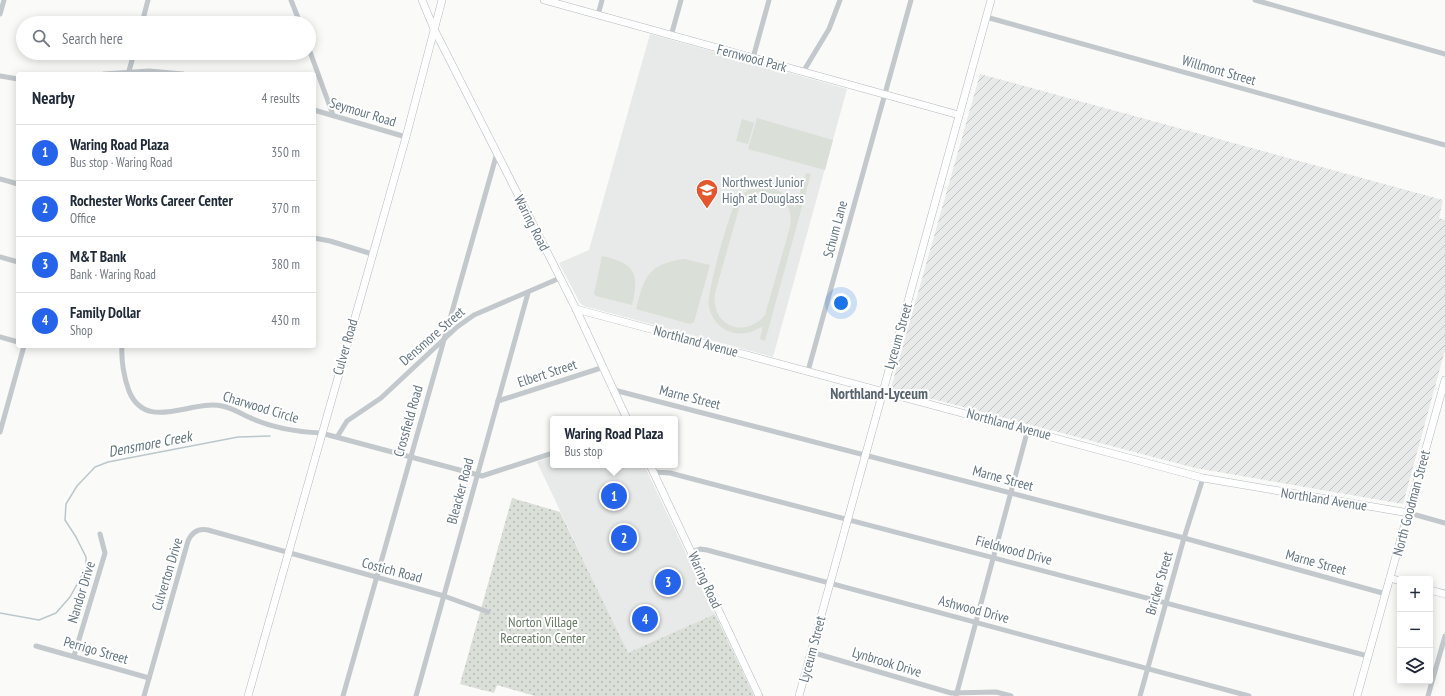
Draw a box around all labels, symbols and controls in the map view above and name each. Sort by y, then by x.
search box [16,16,316,60]
icon: search [30,27,52,49]
text: Search here [62,29,123,48]
street label: Fernwood Park [715,40,789,76]
street label: Willmont Street [1180,51,1258,89]
text: Nearby [32,87,75,109]
text: 4 results [261,90,300,107]
street label: Seymour Road [328,93,398,131]
text: Waring Road Plaza [70,135,169,154]
text: 1 [42,144,48,161]
text: 350 m [271,144,300,161]
text: Bus stop · Waring Road [70,154,172,171]
place label: Northwest Junior High at Douglass [722,173,804,207]
school or university icon: Northwest Junior High at Douglass [694,177,720,210]
text: Rochester Works Career Center [70,191,233,210]
street label: Waring Road [510,192,554,254]
street label: Schum Lane [819,198,851,260]
text: 2 [42,200,48,217]
text: 370 m [271,200,300,217]
text: Office [70,210,96,227]
text: M&T Bank [70,247,126,266]
text: 3 [42,256,48,273]
text: 380 m [271,256,300,273]
text: Bank · Waring Road [70,266,156,283]
your location [831,293,851,313]
street label: Lyceum Street [880,301,916,371]
text: Family Dollar [70,303,141,322]
street label: Densmore Street [396,303,468,369]
text: 4 [42,312,48,329]
text: 430 m [271,312,300,329]
street label: Culver Road [328,317,362,377]
street label: Northland Avenue [652,321,740,361]
text: Shop [70,322,93,339]
street label: Elbert Street [515,355,579,391]
street label: Marne Street [658,381,723,413]
street label: Crossfield Road [389,383,427,459]
district label: Northland-Lyceum [830,384,928,403]
street label: Charwood Circle [221,387,301,427]
street label: Northland Avenue [965,404,1053,444]
popup [550,416,678,468]
text: Waring Road Plaza [564,424,664,443]
water label: Densmore Creek [107,426,195,461]
text: Bus stop [564,443,603,460]
street label: North Goodman Street [1388,448,1434,558]
street label: Bleacker Road [443,456,477,526]
street label: Marne Street [971,461,1036,495]
pin: 1 [601,481,627,511]
street label: Northland Avenue [1280,483,1369,515]
pin: 2 [611,523,637,553]
street label: Fieldwood Drive [974,531,1055,569]
street label: Culverton Drive [147,535,187,613]
street label: Marne Street [1284,545,1349,579]
street label: Waring Road [684,549,726,611]
street label: Bricker Street [1141,549,1177,617]
street label: Costich Road [360,553,424,587]
street label: Nandor Drive [63,559,99,625]
pin: 3 [655,567,681,597]
map controls [1397,576,1433,684]
button: + [1397,576,1433,612]
street label: Ashwood Drive [937,591,1011,627]
pin: 4 [632,604,658,634]
button: − [1397,612,1433,648]
park label: Norton Village Recreation Center [500,613,586,647]
street label: Lyceum Street [795,614,829,684]
street label: Perrigo Street [62,632,131,668]
street label: Lynbrook Drive [850,643,924,681]
button: layers [1397,648,1433,684]

